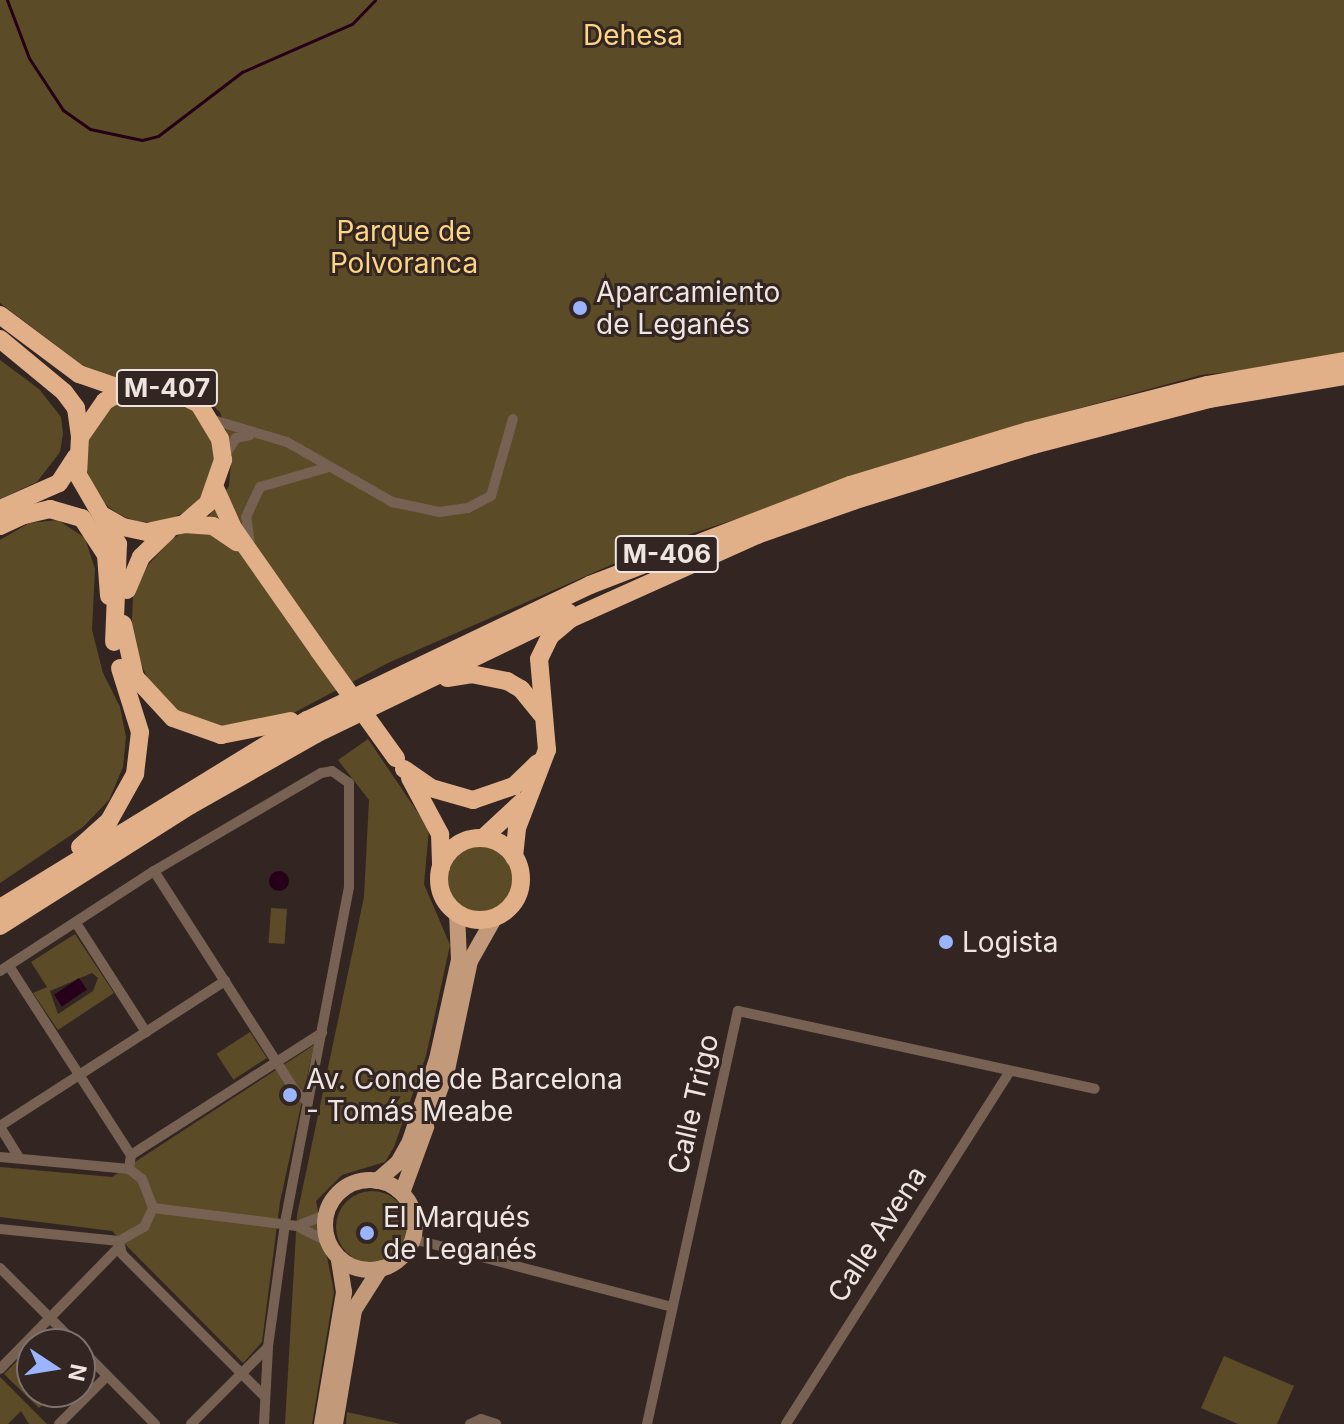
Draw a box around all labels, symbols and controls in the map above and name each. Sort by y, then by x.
park label: Dehesa [583,18,683,52]
park label: Parque de Polvoranca [330,214,478,280]
place label: Aparcamiento de Leganés [596,275,780,341]
marker: Aparcamiento de Leganés [571,299,589,317]
road number: M-407 [115,366,219,410]
road number: M-406 [613,532,721,576]
place label: Logista [962,925,1058,959]
marker: Logista [937,933,955,951]
street label: Calle Trigo [661,1031,725,1177]
place label: Av. Conde de Barcelona - Tomás Meabe [306,1062,623,1128]
marker: Av. Conde de Barcelona - Tomás Meabe [281,1086,299,1104]
street label: Calle Avena [821,1160,933,1308]
place label: El Marqués de Leganés [383,1200,537,1266]
marker: El Marqués de Leganés [358,1224,376,1242]
north arrow [16,1328,96,1408]
text: N [63,1362,92,1383]

